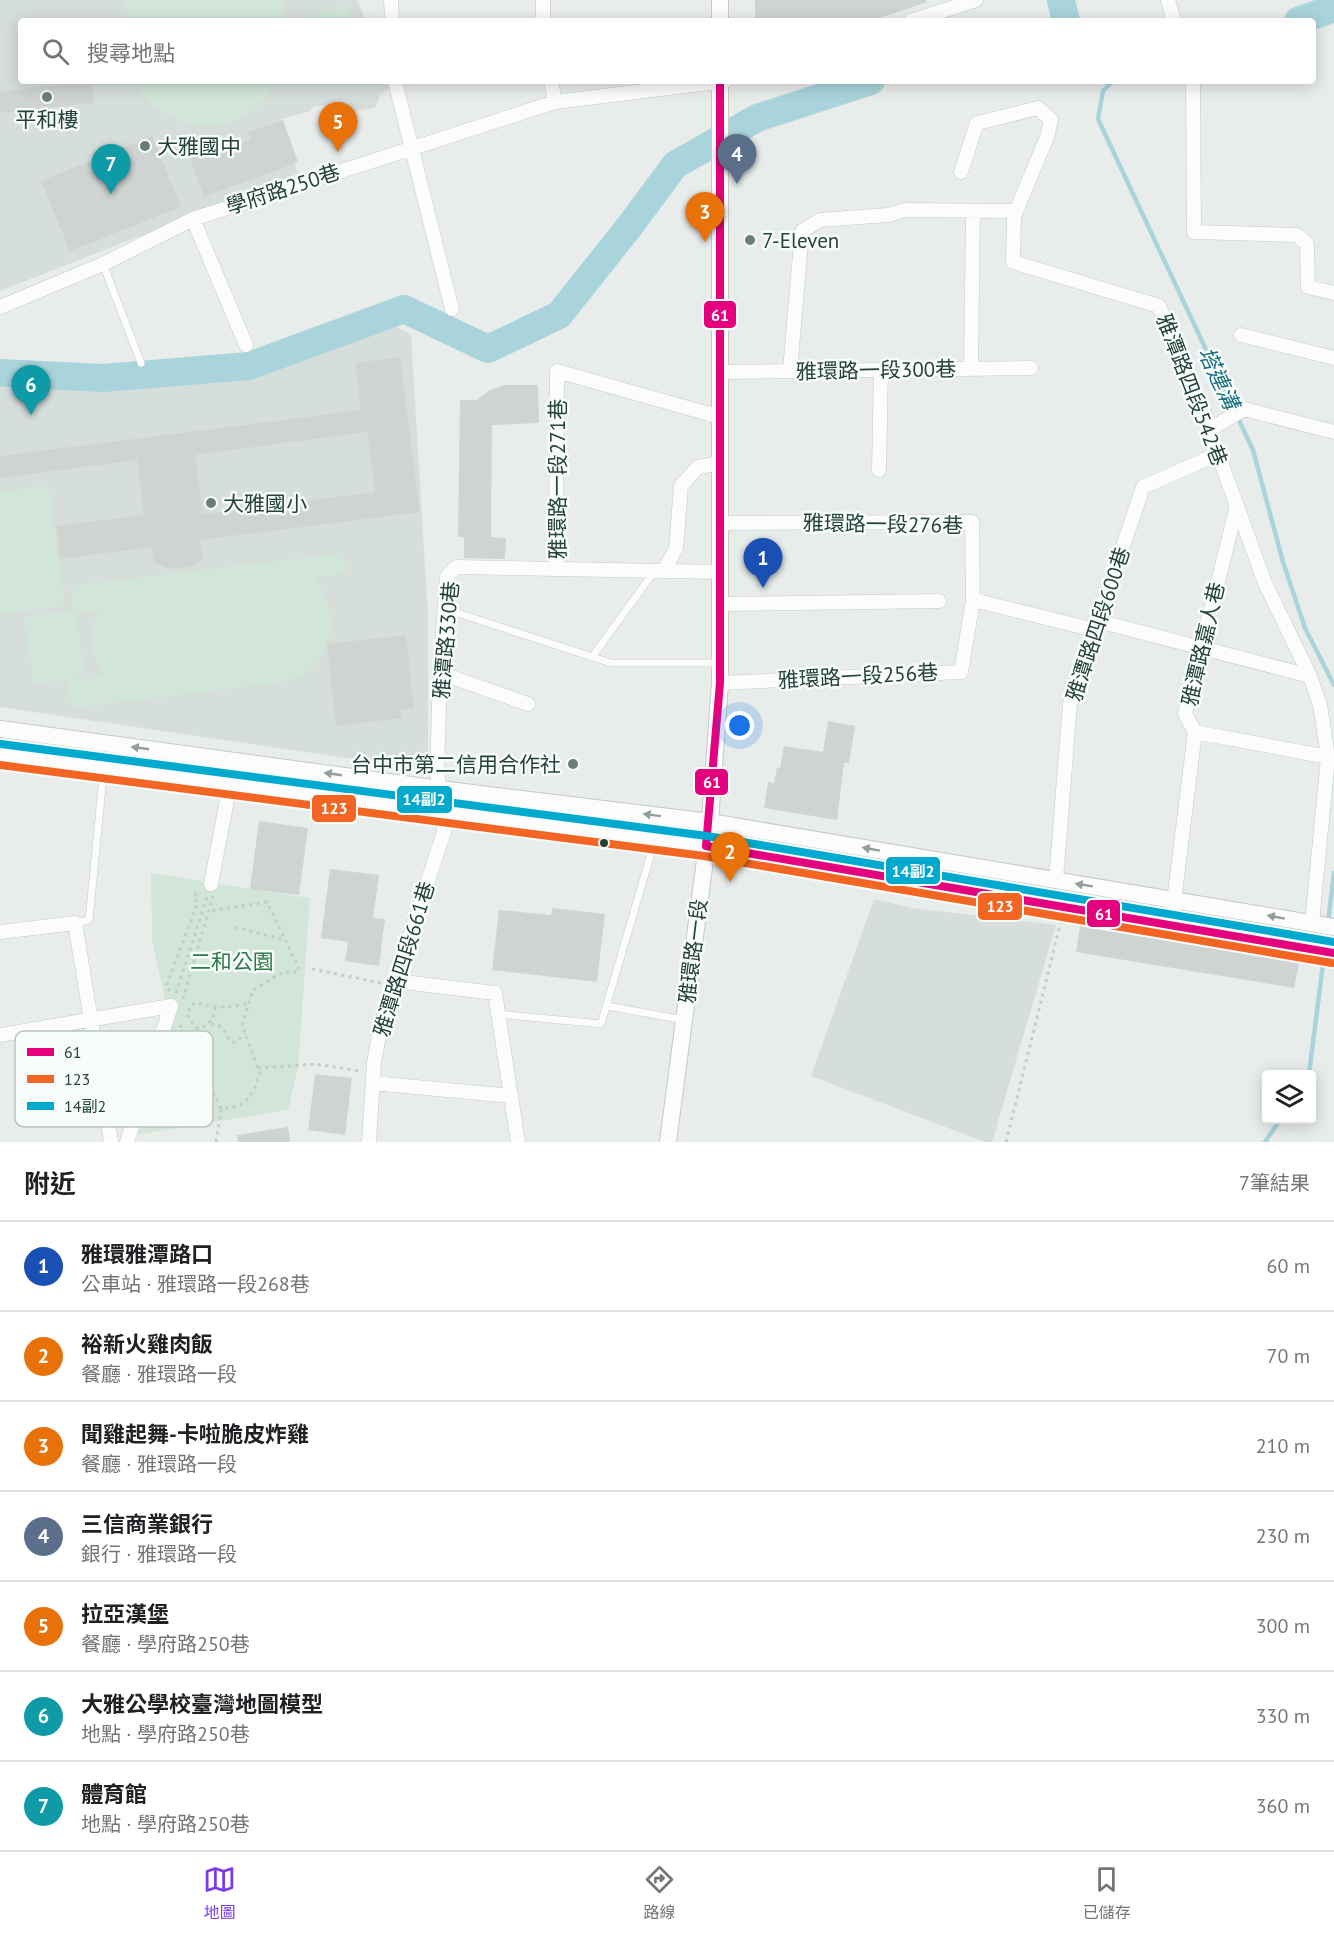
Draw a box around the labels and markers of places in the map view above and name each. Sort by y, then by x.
marker: 平和樓 [40,90,54,104]
pin: 5 [318,102,358,152]
place label: 平和樓 [16,106,79,133]
place label: 大雅國中 [157,133,241,160]
pin: 4 [718,134,756,184]
marker: 大雅國中 [138,139,152,153]
pin: 7 [92,144,130,194]
pin: 3 [686,192,724,242]
place label: 7-Eleven [762,227,839,254]
marker: 7-Eleven [743,233,757,247]
pin: 6 [12,366,51,415]
place label: 大雅國小 [223,490,307,517]
marker: 大雅國小 [204,496,218,510]
pin: 1 [744,538,783,588]
place label: 台中市第二信用合作社 [351,751,561,778]
marker: 台中市第二信用合作社 [566,757,580,771]
pin: 2 [710,832,750,882]
unlabelled marker [598,837,610,849]

